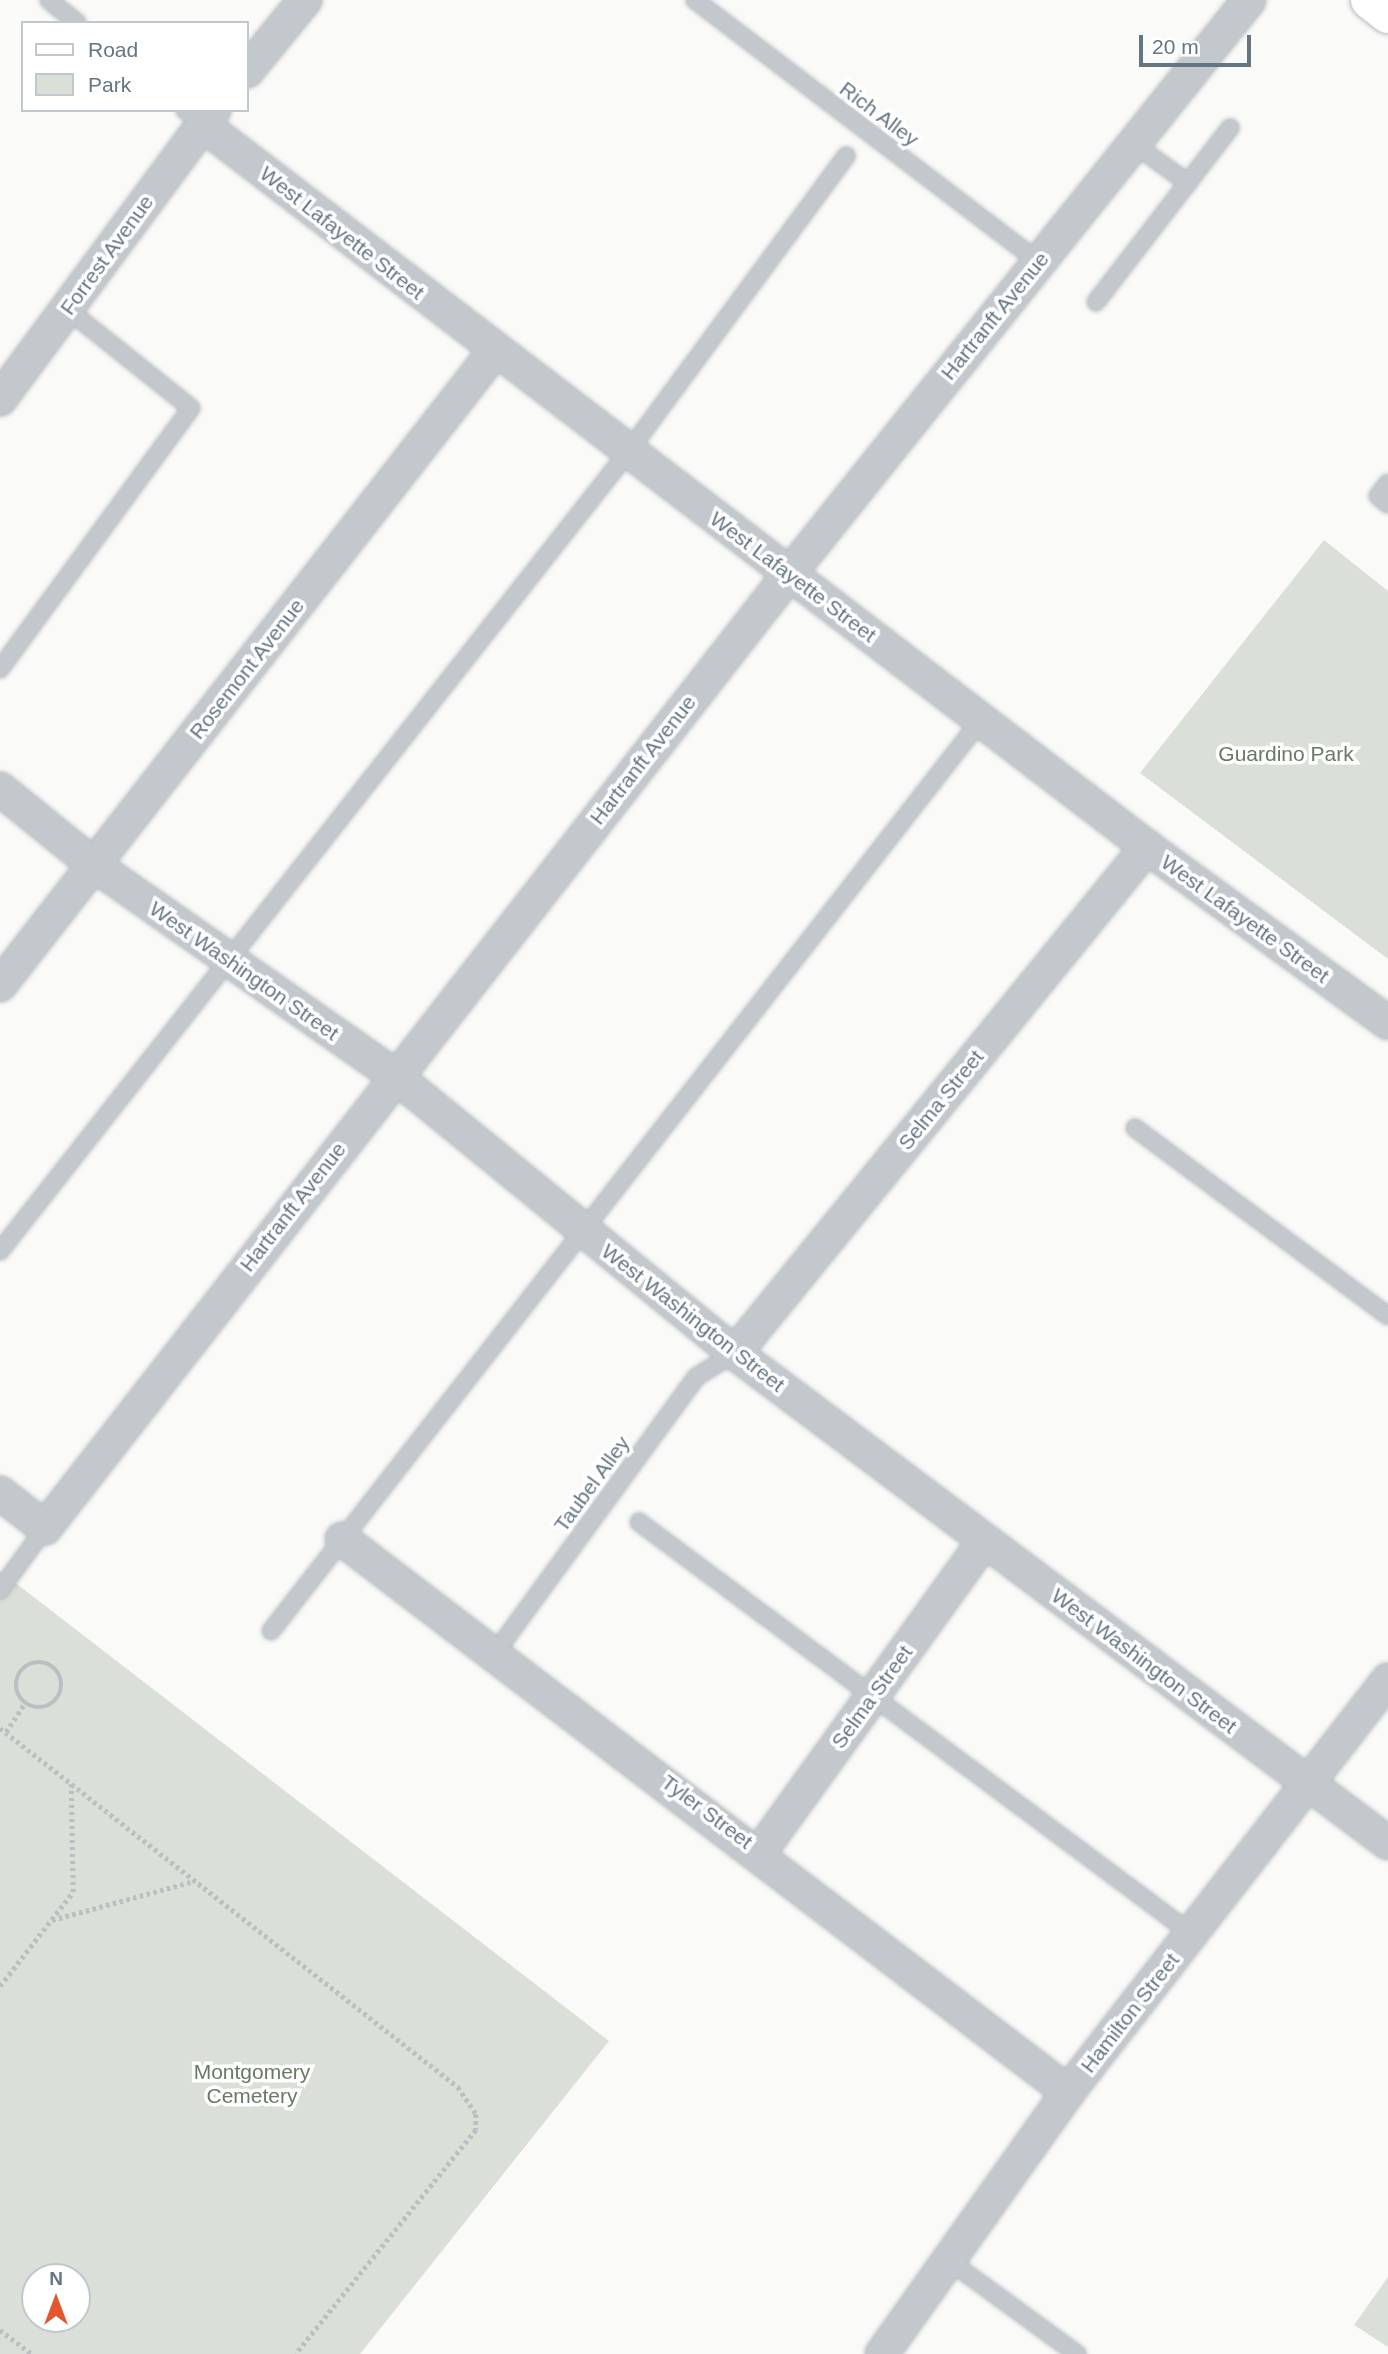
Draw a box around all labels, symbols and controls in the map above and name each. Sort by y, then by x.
legend [21,21,248,112]
scale bar [1143,21,1255,65]
text: 20 m [1152,35,1199,58]
text: Road [88,38,138,61]
text: Park [88,73,131,96]
street label: Rich Alley [834,76,924,152]
street label: West Lafayette Street [255,161,429,305]
street label: Forrest Avenue [55,190,159,320]
street label: Hartranft Avenue [935,247,1055,385]
street label: West Lafayette Street [705,506,881,648]
street label: Rosemont Avenue [184,593,310,745]
street label: Hartranft Avenue [584,690,702,830]
park label: Guardino Park [1218,741,1354,767]
street label: West Lafayette Street [1156,850,1334,988]
street label: West Washington Street [145,896,343,1046]
street label: Selma Street [893,1045,989,1155]
street label: Hartranft Avenue [234,1137,352,1277]
street label: West Washington Street [596,1239,790,1397]
street label: Taubel Alley [549,1431,635,1537]
street label: West Washington Street [1046,1583,1242,1739]
street label: Selma Street [826,1640,918,1754]
street label: Tyler Street [657,1770,757,1854]
street label: Hamilton Street [1076,1948,1184,2078]
park label: Montgomery Cemetery [194,2059,310,2109]
north arrow [21,2263,91,2333]
text: N [49,2268,63,2289]

